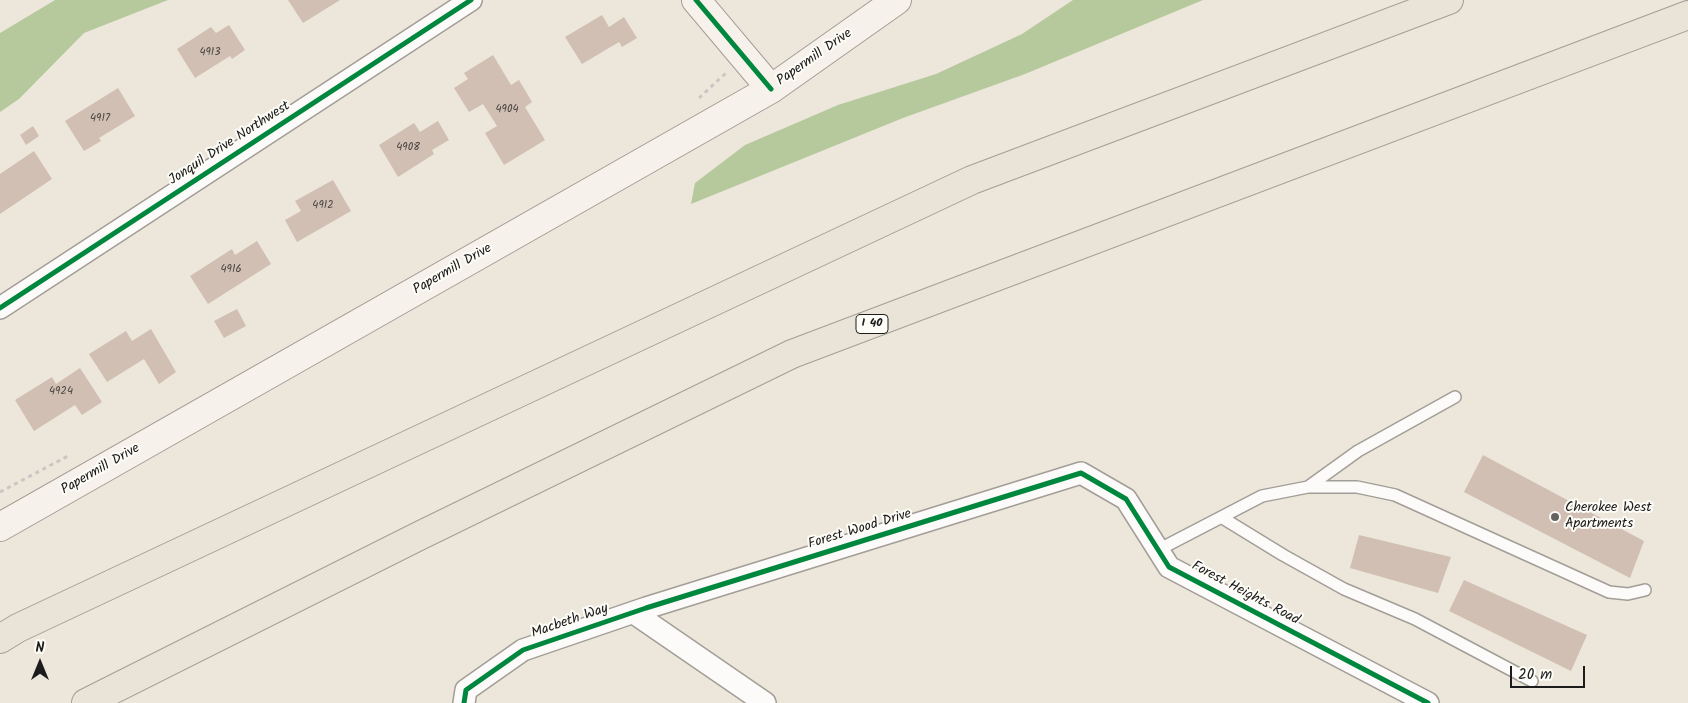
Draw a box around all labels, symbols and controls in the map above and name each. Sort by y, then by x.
street label: Papermill Drive [774,26,856,90]
house number: 4913 [199,46,221,60]
street label: Jonquil Drive Northwest [166,98,294,190]
house number: 4904 [496,103,518,117]
house number: 4917 [90,112,110,126]
house number: 4908 [396,141,420,155]
house number: 4912 [312,199,334,213]
street label: Papermill Drive [411,241,495,299]
house number: 4916 [221,263,241,277]
road number: I 40 [856,314,888,334]
house number: 4924 [49,385,73,399]
street label: Papermill Drive [59,441,143,499]
place label: Cherokee West Apartments [1565,501,1652,534]
street label: Forest Wood Drive [806,506,914,554]
marker: Cherokee West Apartments [1549,511,1561,523]
street label: Forest Heights Road [1188,558,1302,630]
street label: Macbeth Way [529,601,611,643]
text: N [36,637,44,659]
north arrow [15,638,65,688]
scale bar [1513,656,1588,688]
text: 20 m [1518,663,1552,687]

